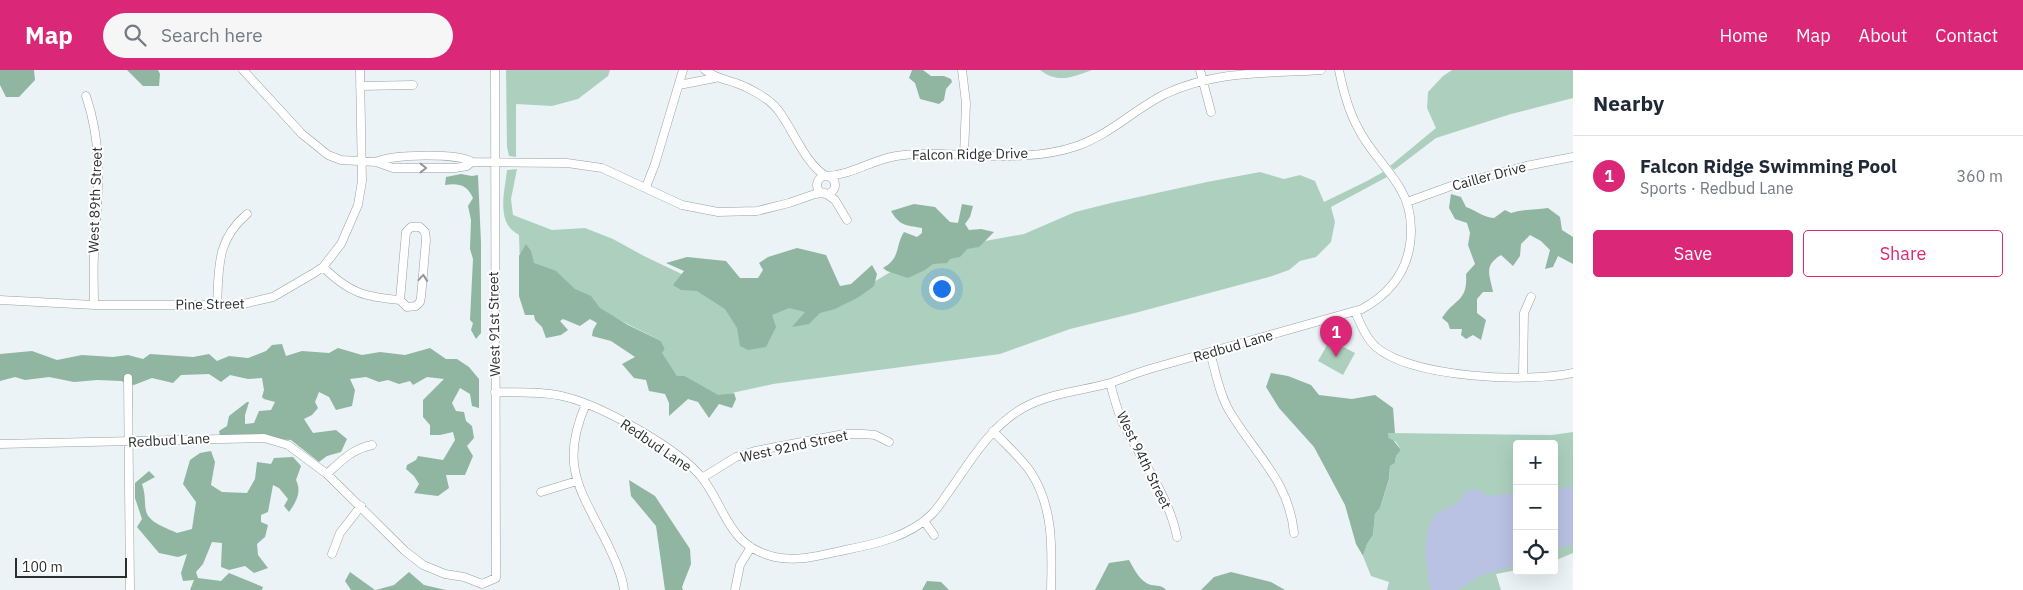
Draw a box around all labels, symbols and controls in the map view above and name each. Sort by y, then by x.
search box [103,13,453,58]
text: Map [25,19,73,51]
icon: search [121,21,149,49]
text: Search here [161,23,263,47]
text: Home [1720,24,1768,47]
text: Map [1796,24,1831,47]
text: About [1859,24,1907,47]
text: Contact [1935,24,1998,47]
text: Nearby [1593,89,1664,117]
street label: Falcon Ridge Drive [912,144,1028,164]
street label: West 89th Street [84,147,106,253]
text: Falcon Ridge Swimming Pool [1640,154,1897,178]
street label: Cailler Drive [1450,157,1528,195]
one-way arrow [420,163,427,173]
text: 1 [1604,166,1614,186]
text: 360 m [1956,166,2003,186]
text: Sports · Redbud Lane [1640,178,1794,198]
button: Save [1593,230,1793,277]
button: Share [1803,230,2003,277]
street label: West 91st Street [484,271,504,377]
one-way arrow [417,274,428,282]
your location [929,276,955,302]
street label: Pine Street [175,294,245,314]
pin: 1 [1320,316,1352,357]
street label: Redbud Lane [1191,326,1275,366]
street label: West 94th Street [1113,408,1175,512]
street label: Redbud Lane [617,415,695,476]
street label: West 92nd Street [739,426,849,466]
street label: Redbud Lane [127,429,211,451]
map controls [1513,440,1558,575]
button: + [1513,440,1558,485]
button: − [1513,485,1558,530]
button: locate [1513,530,1558,575]
scale bar [15,555,128,578]
text: 100 m [22,558,63,576]

